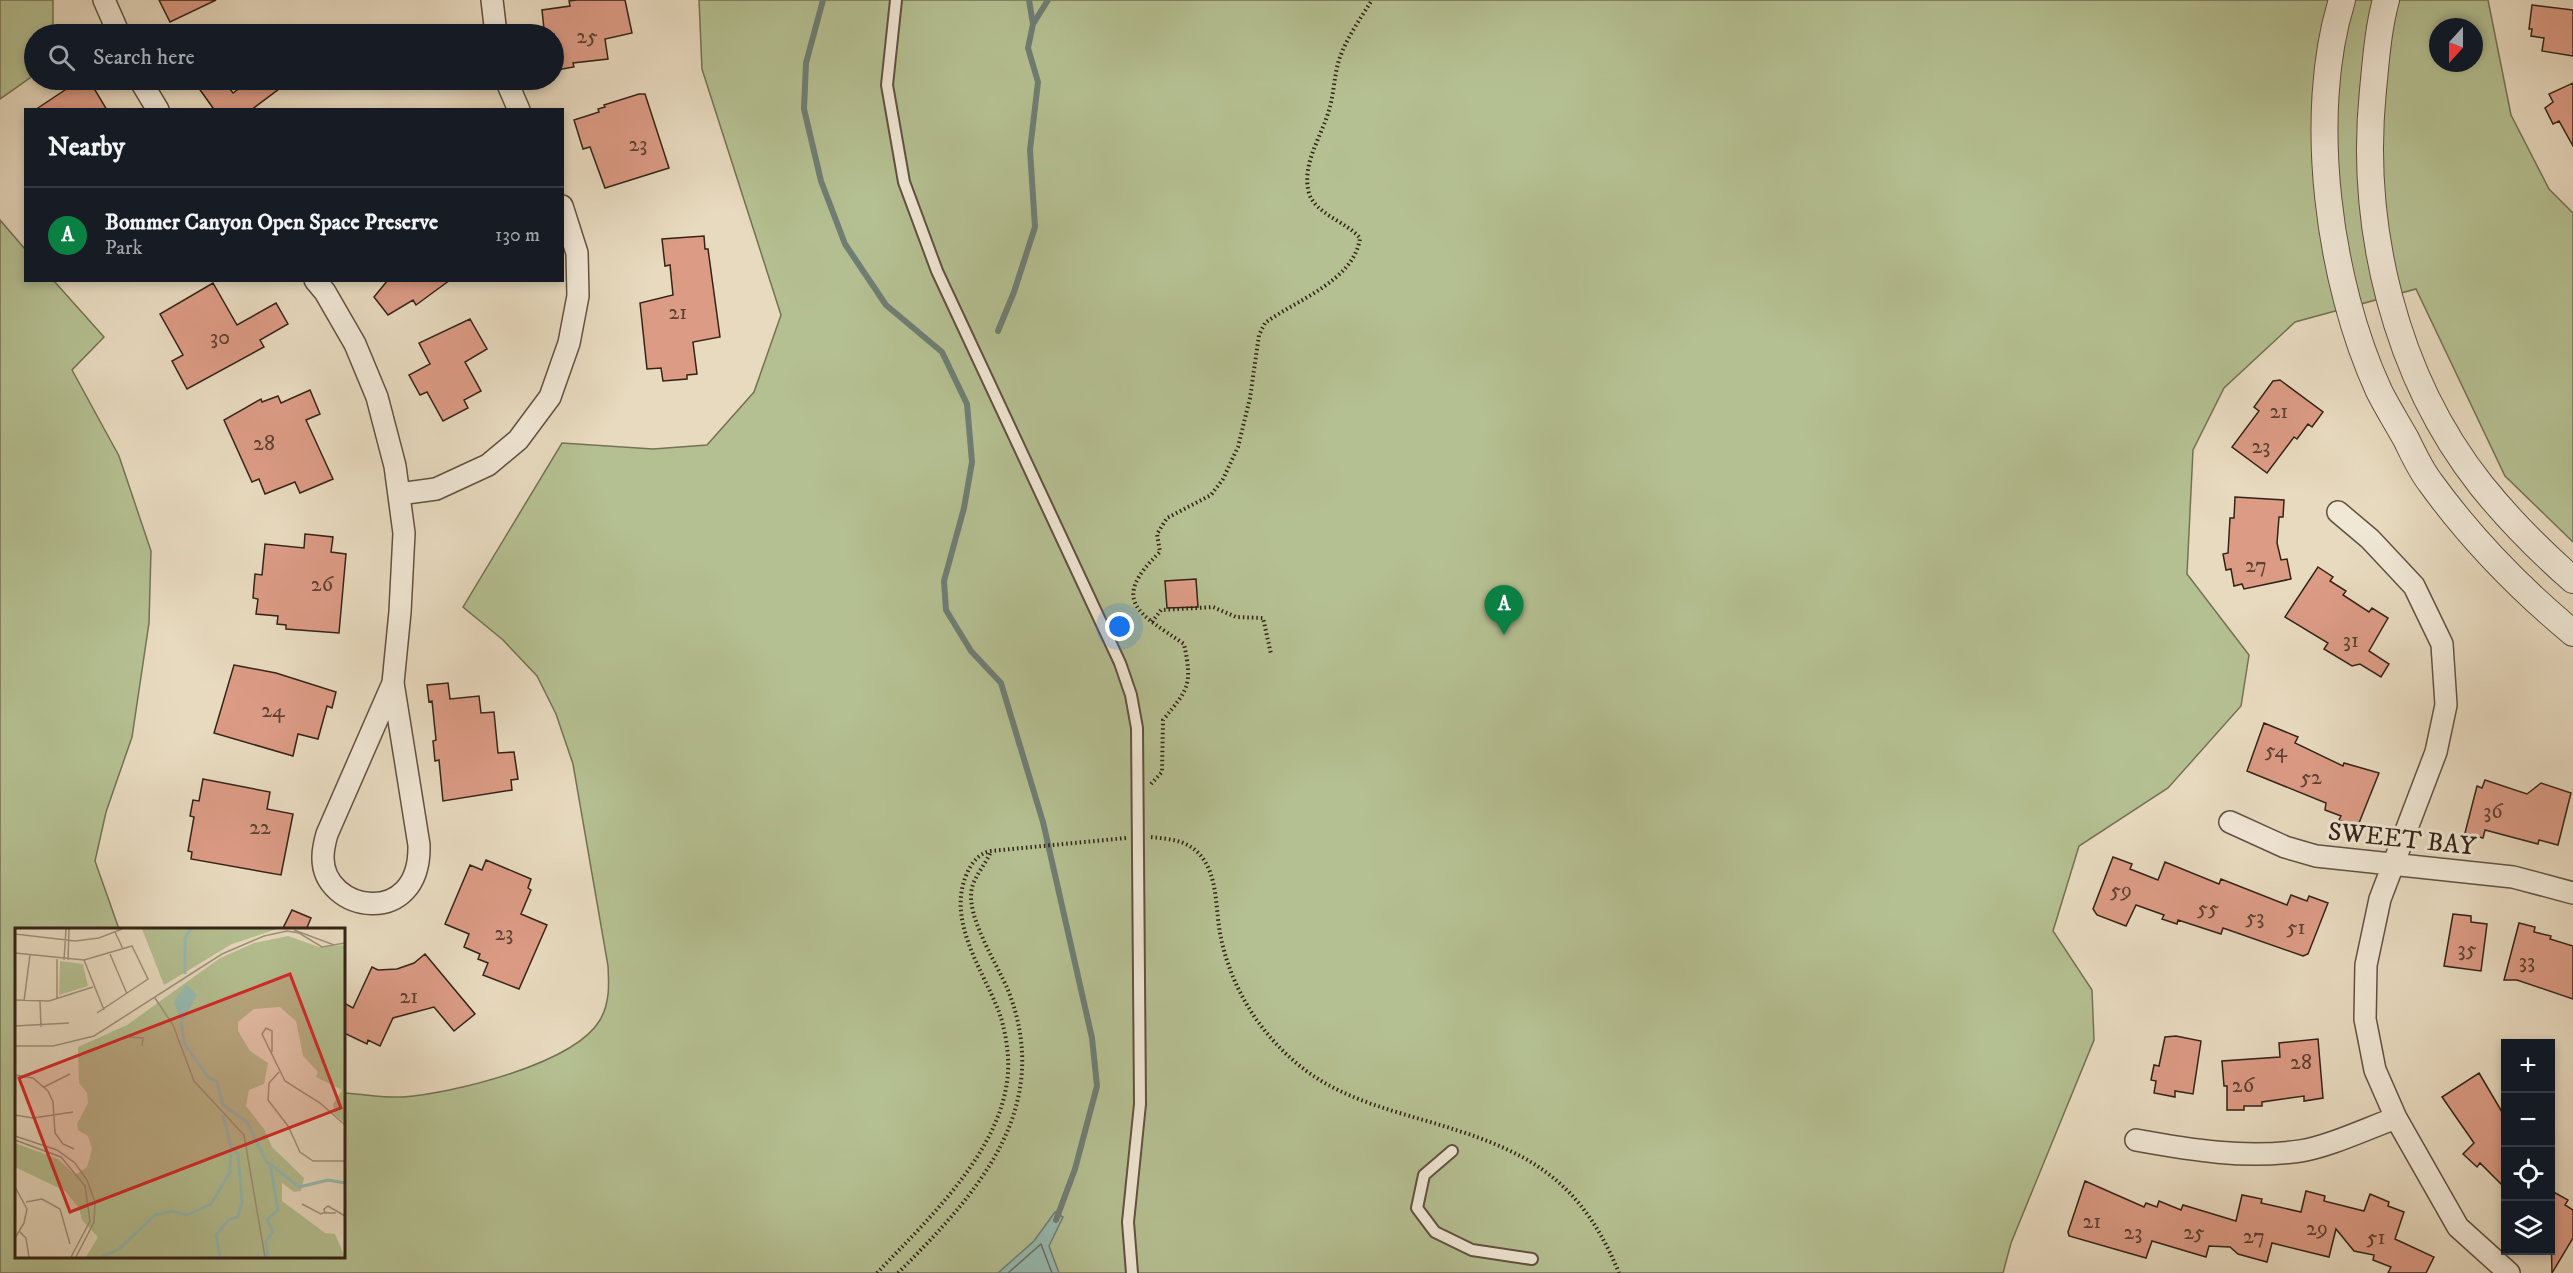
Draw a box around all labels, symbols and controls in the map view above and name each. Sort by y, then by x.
north arrow [2429,18,2483,72]
house number: 25 [576,23,598,50]
search box [24,24,564,90]
icon: search [45,41,78,74]
text: Search here [93,44,195,71]
text: Nearby [48,131,125,164]
house number: 23 [628,131,648,158]
text: Bommer Canyon Open Space Preserve [105,209,438,236]
text: A [61,223,74,248]
text: 130 m [495,223,540,248]
text: Park [105,236,142,261]
house number: 21 [669,299,687,326]
house number: 30 [210,324,230,351]
house number: 21 [2270,398,2288,425]
house number: 28 [253,430,275,457]
house number: 23 [2251,433,2271,460]
house number: 27 [2245,552,2267,579]
house number: 26 [311,571,335,598]
pin: A [1484,586,1524,635]
your location [1105,612,1134,641]
house number: 31 [2343,627,2359,654]
house number: 24 [261,697,286,724]
house number: 54 [2265,737,2289,764]
house number: 52 [2300,764,2322,791]
house number: 36 [2483,798,2504,825]
house number: 22 [249,814,271,841]
street label: SWEET BAY [2326,815,2478,864]
house number: 59 [2110,877,2132,904]
house number: 55 [2197,895,2219,922]
house number: 53 [2245,904,2265,931]
house number: 51 [2286,914,2306,941]
house number: 23 [494,920,514,947]
inset map [15,928,345,1258]
house number: 35 [2457,936,2477,963]
house number: 33 [2519,948,2535,975]
house number: 21 [400,983,418,1010]
map controls [2501,1039,2555,1255]
button: + [2501,1039,2555,1093]
house number: 28 [2290,1049,2312,1076]
house number: 26 [2232,1072,2256,1099]
button: − [2501,1093,2555,1147]
button: locate [2501,1147,2555,1201]
button: layers [2501,1201,2555,1255]
house number: 21 [2083,1208,2101,1235]
house number: 29 [2306,1215,2328,1242]
house number: 23 [2123,1219,2143,1246]
house number: 25 [2183,1219,2205,1246]
house number: 27 [2243,1223,2265,1250]
house number: 51 [2366,1224,2386,1251]

